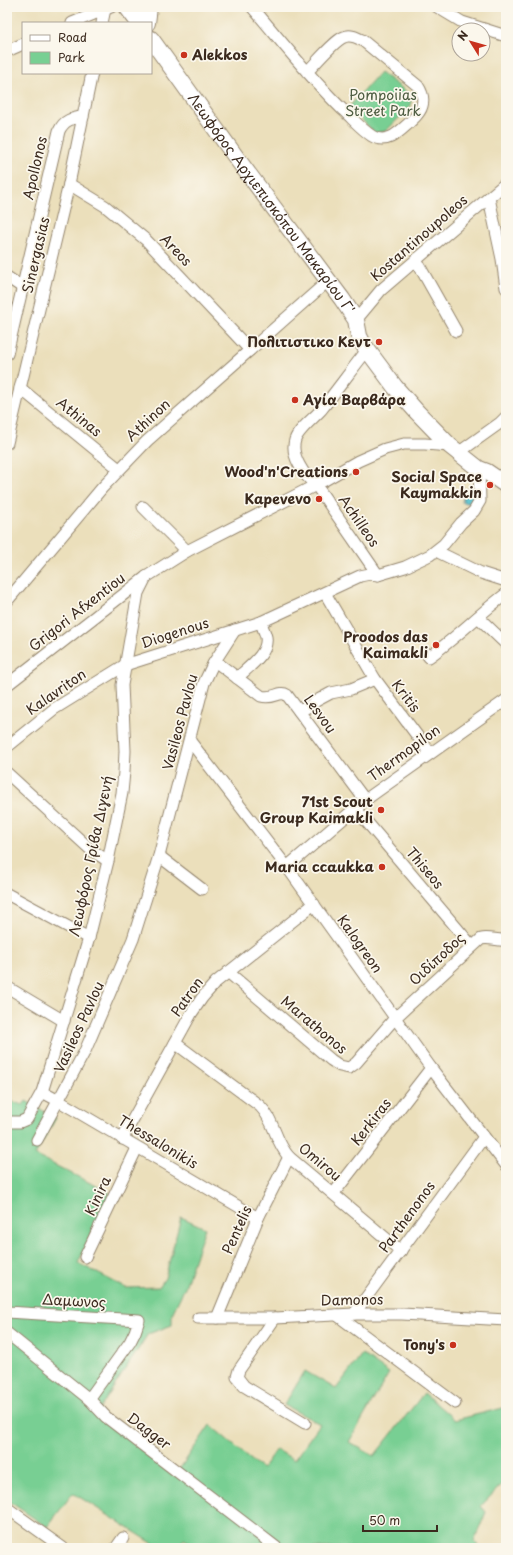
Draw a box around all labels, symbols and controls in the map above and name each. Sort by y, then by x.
legend [22,22,152,74]
north arrow [451,22,491,62]
text: N [453,27,472,44]
text: Road [58,28,87,46]
place label: Alekkos [191,44,248,65]
text: Park [58,48,85,66]
marker: Alekkos [179,50,189,60]
park label: Pompoiias Street Park [345,84,422,121]
street label: Λεωφόρος Αρχιεπισκόπου Μακαρίου Γ' [183,89,360,318]
street label: Apollonos [17,134,52,202]
street label: Kostantinoupoleos [365,189,472,286]
street label: Sinergasias [17,215,55,295]
street label: Areos [156,229,197,271]
place label: Πολιτιστικο Κεντ [247,331,371,352]
marker: Πολιτιστικο Κεντ [374,337,384,347]
place label: Αγία Βαρβάρα [302,389,406,410]
street label: Athinas [52,392,106,441]
street label: Athinon [121,393,175,446]
marker: Αγία Βαρβάρα [290,395,300,405]
place label: Wood'n'Creations [224,461,348,482]
place label: Social Space Kaymakkin [391,466,482,503]
marker: Wood'n'Creations [351,467,361,477]
marker: Social Space Kaymakkin [485,480,495,490]
place label: Kapevevo [245,488,311,509]
street label: Achilleos [334,490,385,551]
marker: Kapevevo [314,494,324,504]
street label: Grigori Afxentiou [24,567,129,656]
street label: Diogenous [138,612,211,653]
place label: Proodos das Kaimakli [343,626,428,663]
marker: Proodos das Kaimakli [431,640,441,650]
street label: Kalavriton [22,663,90,720]
street label: Vasileos Pavlou [157,671,202,772]
street label: Kritis [387,675,426,716]
street label: Lesvou [299,690,342,737]
street label: Thermopilon [363,719,444,786]
street label: Λεωφόρος Γρίβα Διγενή [63,774,118,938]
place label: 71st Scout Group Kaimakli [260,791,373,828]
marker: 71st Scout Group Kaimakli [376,805,386,815]
street label: Thiseos [402,842,449,893]
place label: Maria ccaukka [265,856,375,877]
marker: Maria ccaukka [377,862,387,872]
street label: Kalogreon [333,910,388,977]
street label: Οιδίποδος [404,927,469,990]
street label: Patron [165,973,208,1021]
street label: Vasileos Pavlou [48,978,109,1076]
street label: Marathonos [277,991,352,1059]
street label: Kerkiras [345,1093,396,1150]
street label: Thessalonikis [114,1109,202,1174]
street label: Omirou [294,1137,346,1186]
street label: Kinira [79,1172,116,1219]
street label: Parthenonos [373,1176,440,1257]
street label: Pentelis [216,1202,257,1258]
street label: Δαμωνος [42,1288,107,1313]
street label: Damonos [321,1288,383,1311]
place label: Tony's [403,1334,445,1355]
marker: Tony's [448,1340,458,1350]
street label: Dagger [123,1407,176,1454]
scale bar [363,1507,437,1533]
text: 50 m [369,1511,400,1529]

